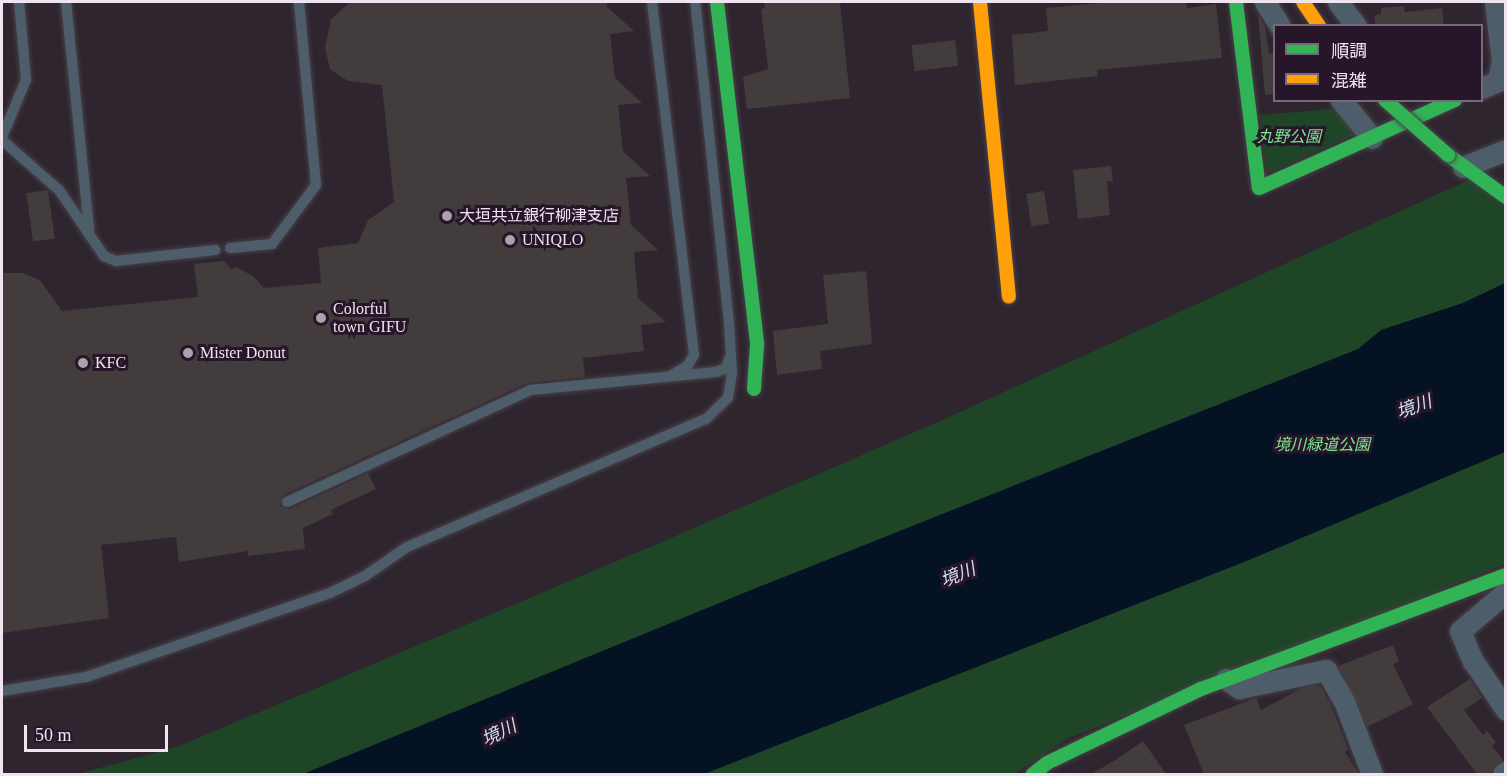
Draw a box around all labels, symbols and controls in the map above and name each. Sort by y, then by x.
legend [1273,24,1483,102]
text: 順調 [1331,41,1367,61]
text: 混雑 [1331,71,1367,91]
park label: 丸野公園 [1257,127,1321,147]
place label: 大垣共立銀行柳津支店 [459,206,619,226]
marker: 大垣共立銀行柳津支店 [440,209,454,223]
place label: UNIQLO [522,230,583,250]
marker: UNIQLO [503,233,517,247]
place label: Colorful town GIFU [333,299,406,337]
marker: Colorful town GIFU [314,311,328,325]
place label: Mister Donut [200,343,286,363]
marker: Mister Donut [181,346,195,360]
place label: KFC [95,353,126,373]
marker: KFC [76,356,90,370]
water label: 境川 [1393,391,1435,423]
park label: 境川緑道公園 [1274,435,1370,455]
water label: 境川 [937,558,979,592]
scale bar [27,713,171,751]
water label: 境川 [478,715,520,751]
text: 50 m [35,725,72,745]

